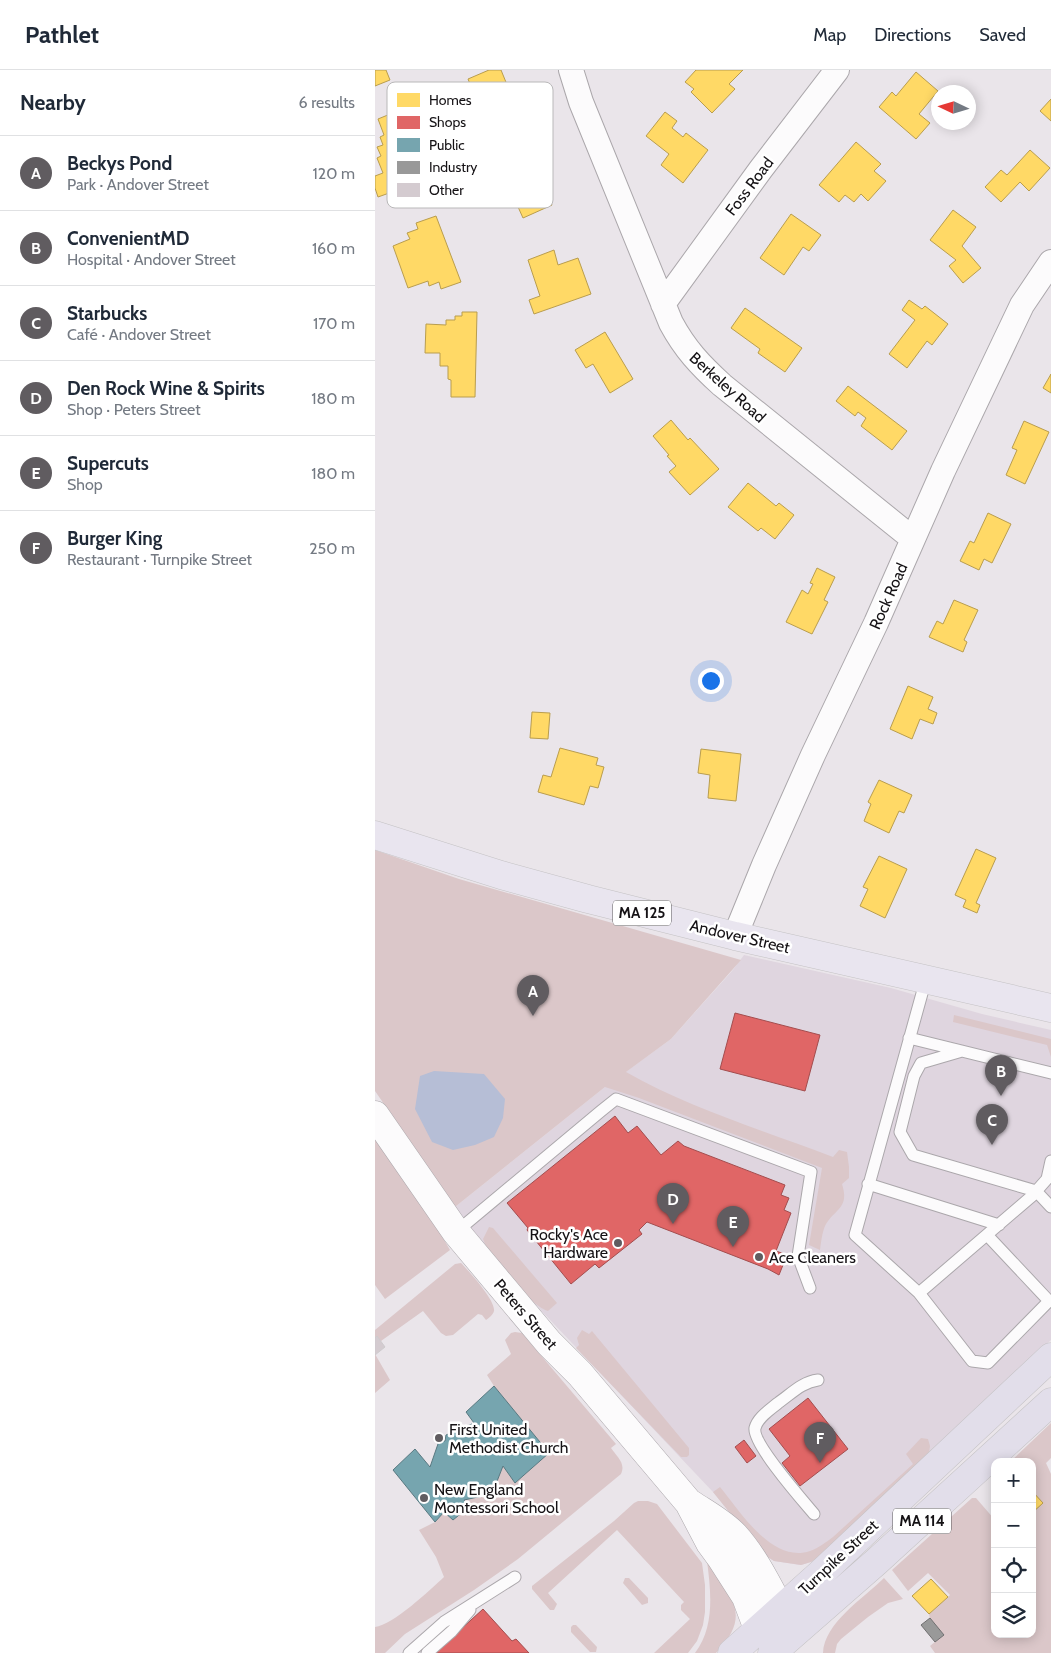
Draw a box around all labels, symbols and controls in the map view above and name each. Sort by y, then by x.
text: Pathlet [25,20,99,49]
text: Map [813,24,846,46]
text: Directions [874,24,951,46]
text: Saved [979,24,1026,46]
legend [387,82,553,208]
north arrow [931,85,976,130]
text: Nearby [20,90,86,115]
text: Homes [429,91,472,109]
text: 6 results [299,93,355,112]
text: Shops [429,113,466,131]
text: Public [429,136,465,154]
text: Beckys Pond [67,152,172,175]
street label: Foss Road [721,153,777,219]
text: Industry [429,158,477,176]
text: A [31,164,41,183]
text: 120 m [313,164,355,183]
text: Park · Andover Street [67,175,209,194]
text: Other [429,181,464,199]
text: ConvenientMD [67,227,189,250]
text: B [31,239,41,258]
text: 160 m [312,239,355,258]
text: Hospital · Andover Street [67,250,236,269]
text: Starbucks [67,302,147,325]
text: C [31,314,41,333]
text: 170 m [313,314,355,333]
text: Café · Andover Street [67,325,211,344]
street label: Berkeley Road [686,348,770,427]
text: Den Rock Wine & Spirits [67,377,265,400]
text: D [30,389,42,408]
text: 180 m [311,389,355,408]
text: Shop · Peters Street [67,400,201,419]
text: Supercuts [67,452,149,475]
text: E [31,464,41,483]
text: 180 m [311,464,355,483]
text: Shop [67,475,103,494]
text: Burger King [67,527,162,550]
text: F [32,539,40,558]
text: 250 m [309,539,355,558]
text: Restaurant · Turnpike Street [67,550,252,569]
street label: Rock Road [865,560,912,632]
your location [698,668,724,694]
road number: MA 125 [613,900,671,926]
street label: Andover Street [688,916,792,957]
pin: A [517,975,549,1016]
pin: B [985,1055,1017,1096]
pin: C [976,1104,1008,1145]
pin: D [657,1183,689,1224]
pin: E [717,1206,749,1247]
place label: Rocky's Ace Hardware [530,1225,608,1262]
marker: Rocky's Ace Hardware [612,1237,624,1249]
place label: Ace Cleaners [769,1248,856,1267]
marker: Ace Cleaners [753,1251,765,1263]
street label: Peters Street [490,1275,562,1354]
place label: First United Methodist Church [449,1420,568,1457]
pin: F [804,1422,836,1463]
marker: First United Methodist Church [433,1432,445,1444]
map controls [991,1458,1036,1638]
button: + [991,1458,1036,1503]
place label: New England Montessori School [434,1480,559,1517]
marker: New England Montessori School [418,1492,430,1504]
button: − [991,1503,1036,1548]
road number: MA 114 [893,1508,951,1534]
street label: Turnpike Street [795,1515,882,1599]
button: locate [991,1548,1036,1593]
button: layers [991,1593,1036,1638]

